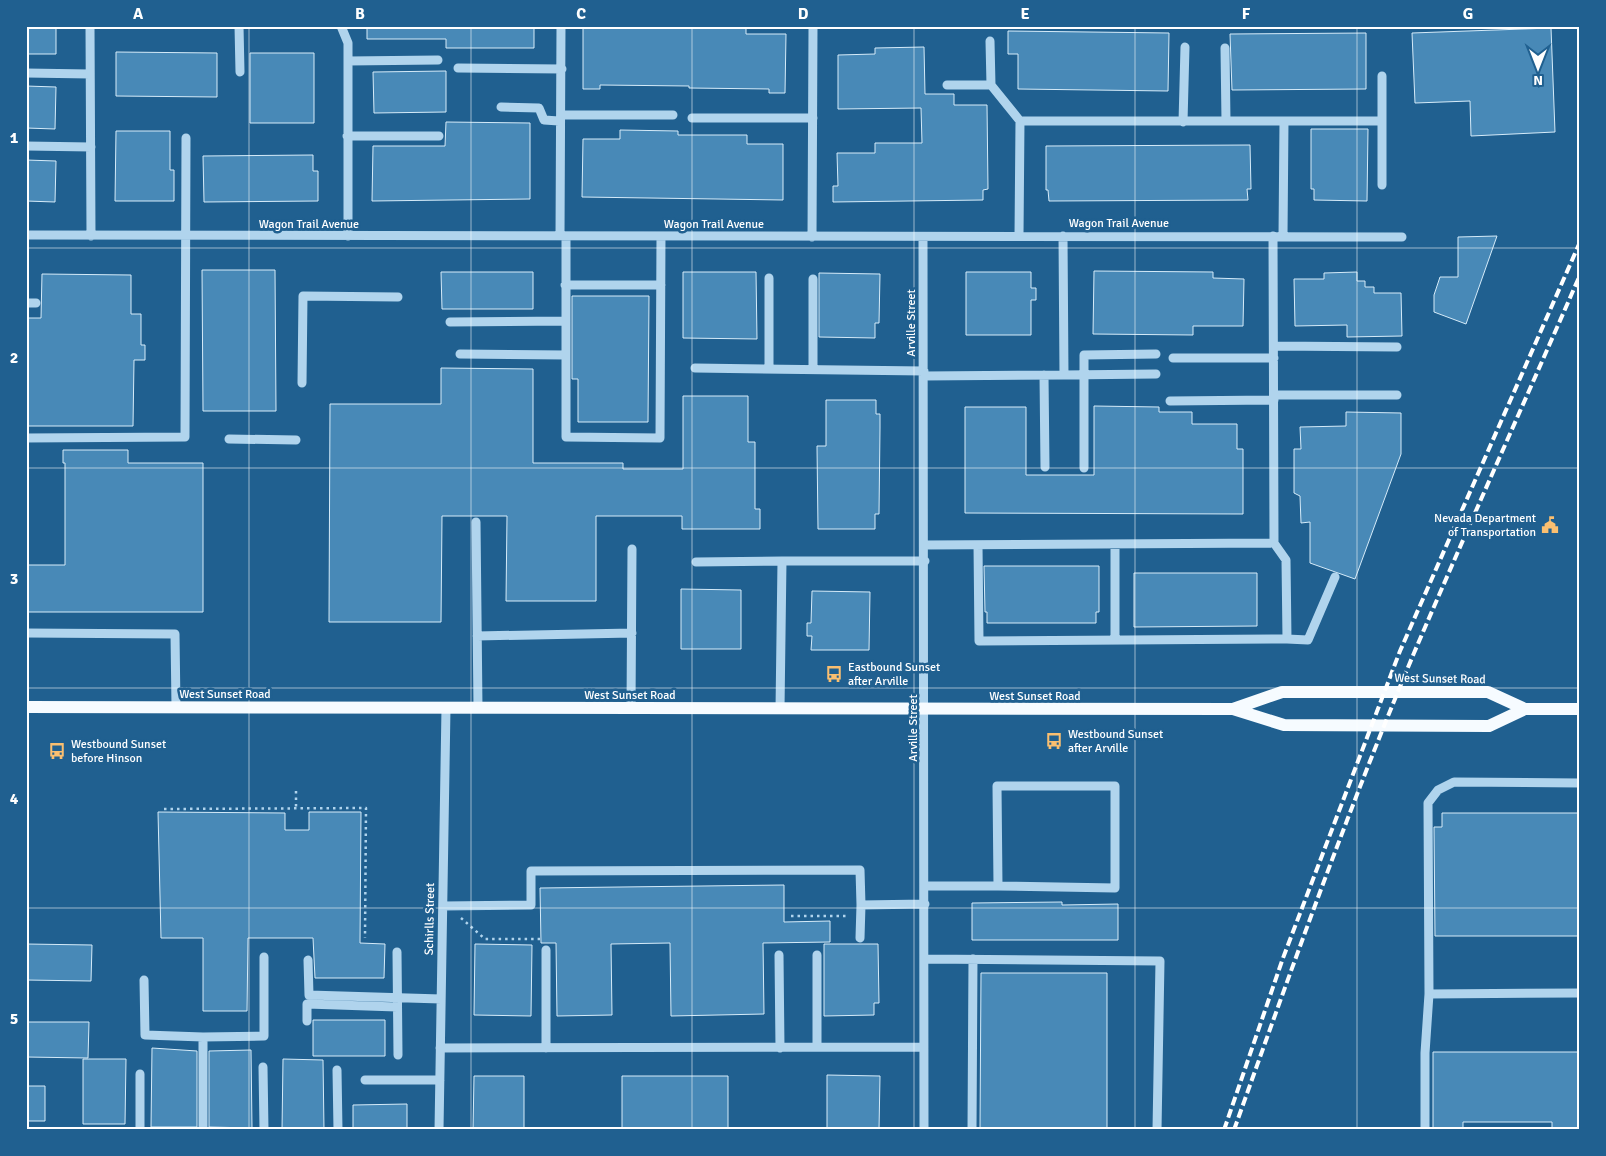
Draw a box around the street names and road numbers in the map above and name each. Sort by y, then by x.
street label: Wagon Trail Avenue [1069,216,1169,231]
street label: Wagon Trail Avenue [259,217,359,232]
street label: Wagon Trail Avenue [664,217,764,232]
street label: Arville Street [904,289,919,357]
street label: West Sunset Road [1394,671,1486,687]
street label: West Sunset Road [179,687,271,702]
street label: West Sunset Road [584,688,676,703]
street label: West Sunset Road [989,689,1081,704]
street label: Arville Street [906,694,921,762]
street label: Schirlls Street [422,883,438,955]

